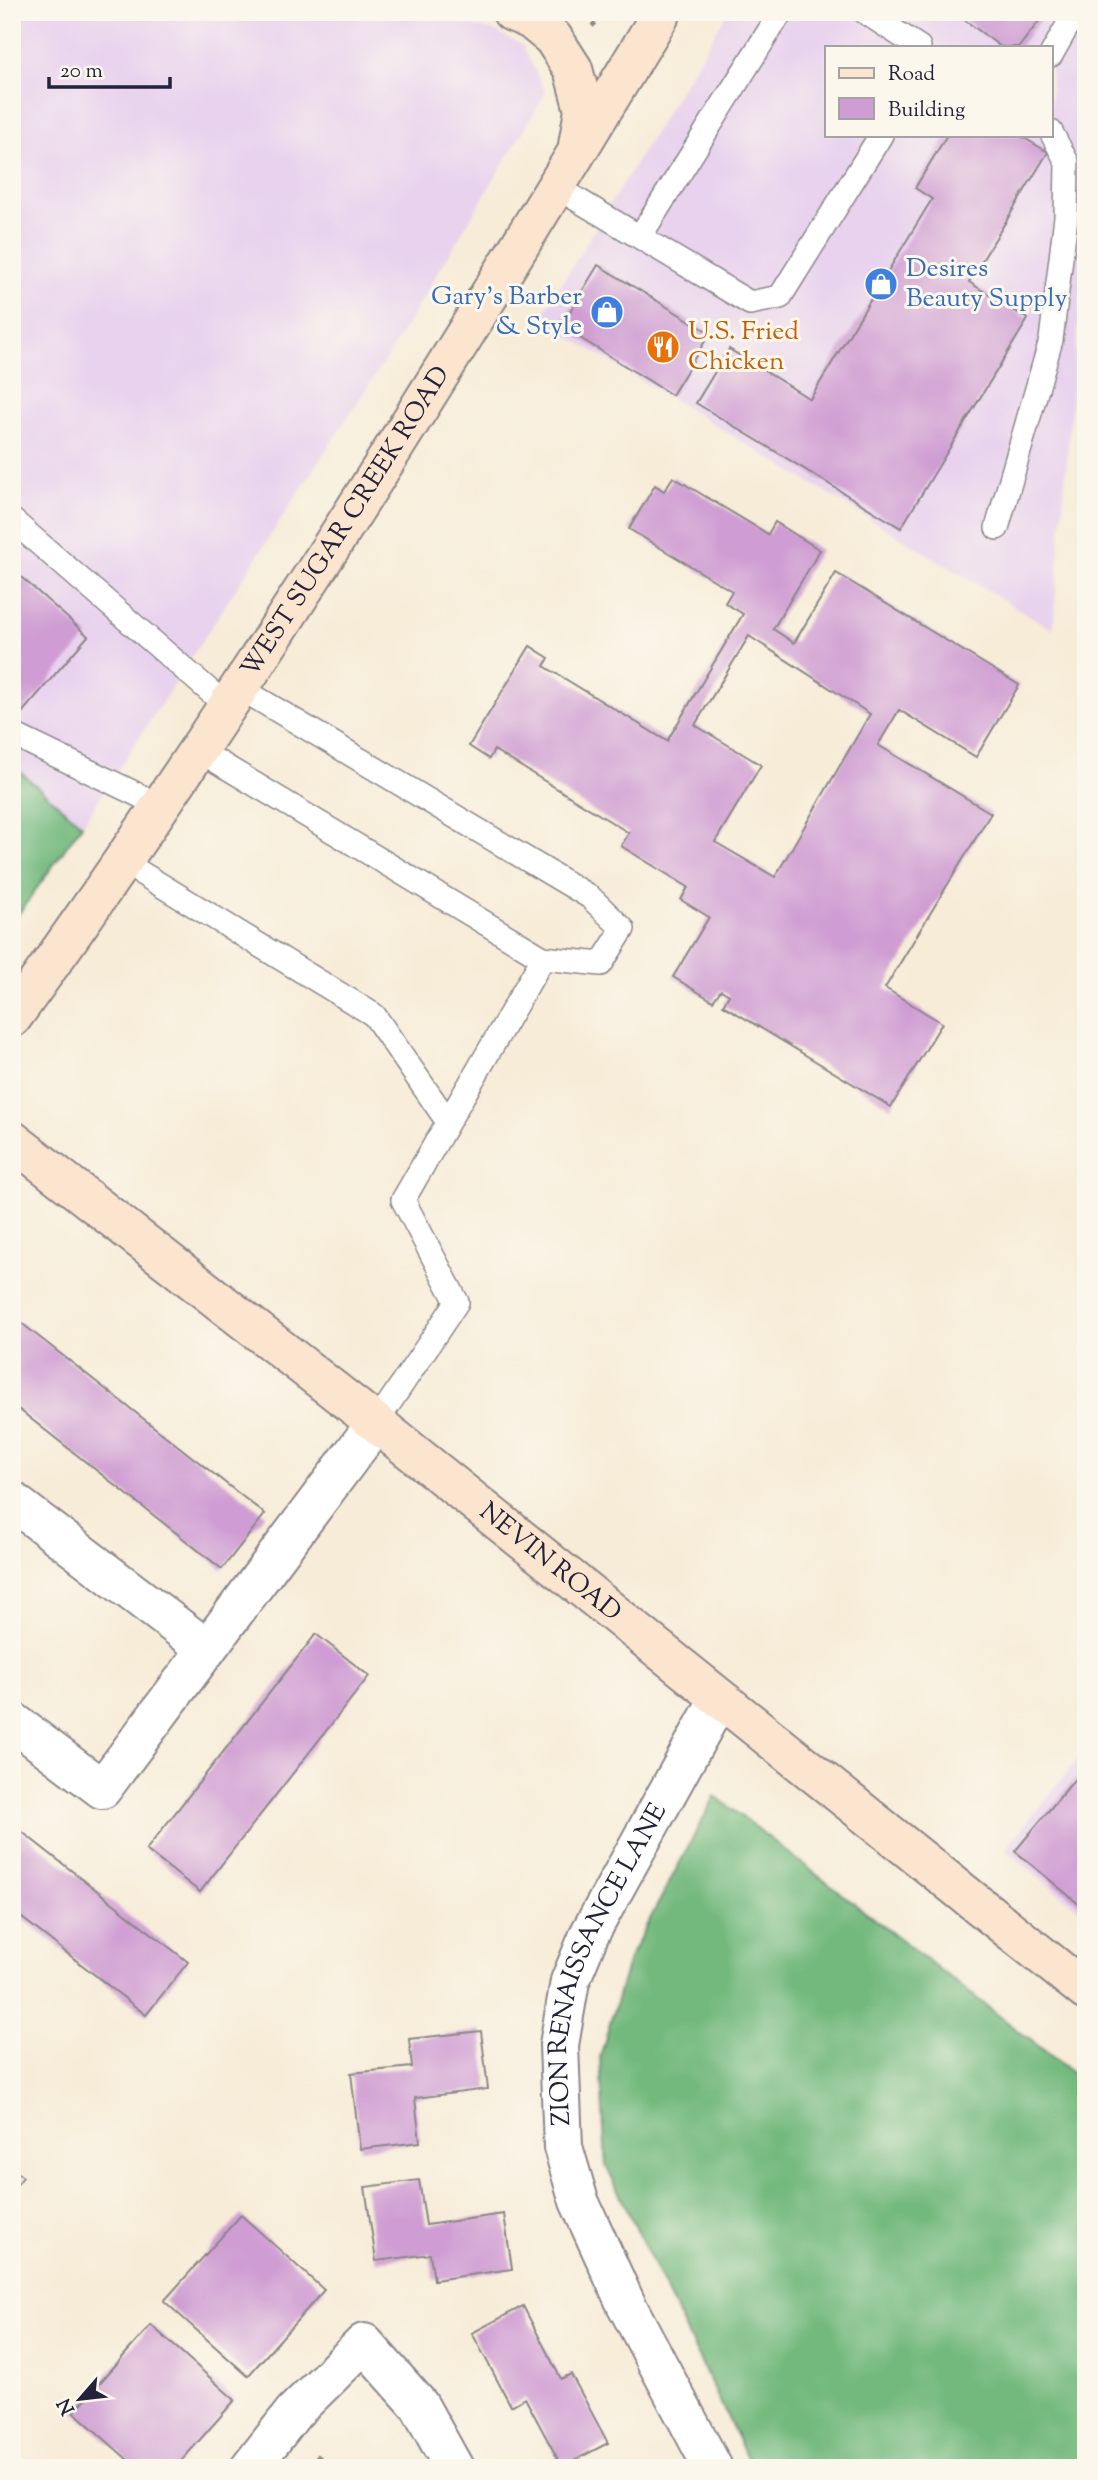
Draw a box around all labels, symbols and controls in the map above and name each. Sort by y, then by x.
scale bar [49,46,170,90]
legend [825,46,1052,136]
text: 20 m [60,57,103,87]
text: Road [888,60,935,90]
text: Building [888,96,965,126]
place label: Desires Beauty Supply [906,251,1067,318]
shop icon: Desires Beauty Supply [862,265,900,303]
place label: Gary's Barber & Style [431,279,582,346]
shop icon: Gary's Barber & Style [588,293,626,331]
place label: U.S. Fried Chicken [688,314,799,381]
restaurant icon: U.S. Fried Chicken [644,328,682,366]
street label: WEST SUGAR CREEK ROAD [232,359,459,685]
street label: NEVIN ROAD [471,1494,629,1631]
street label: ZION RENAISSANCE LANE [540,1796,677,2127]
north arrow [46,2364,116,2434]
text: N [52,2393,83,2419]

